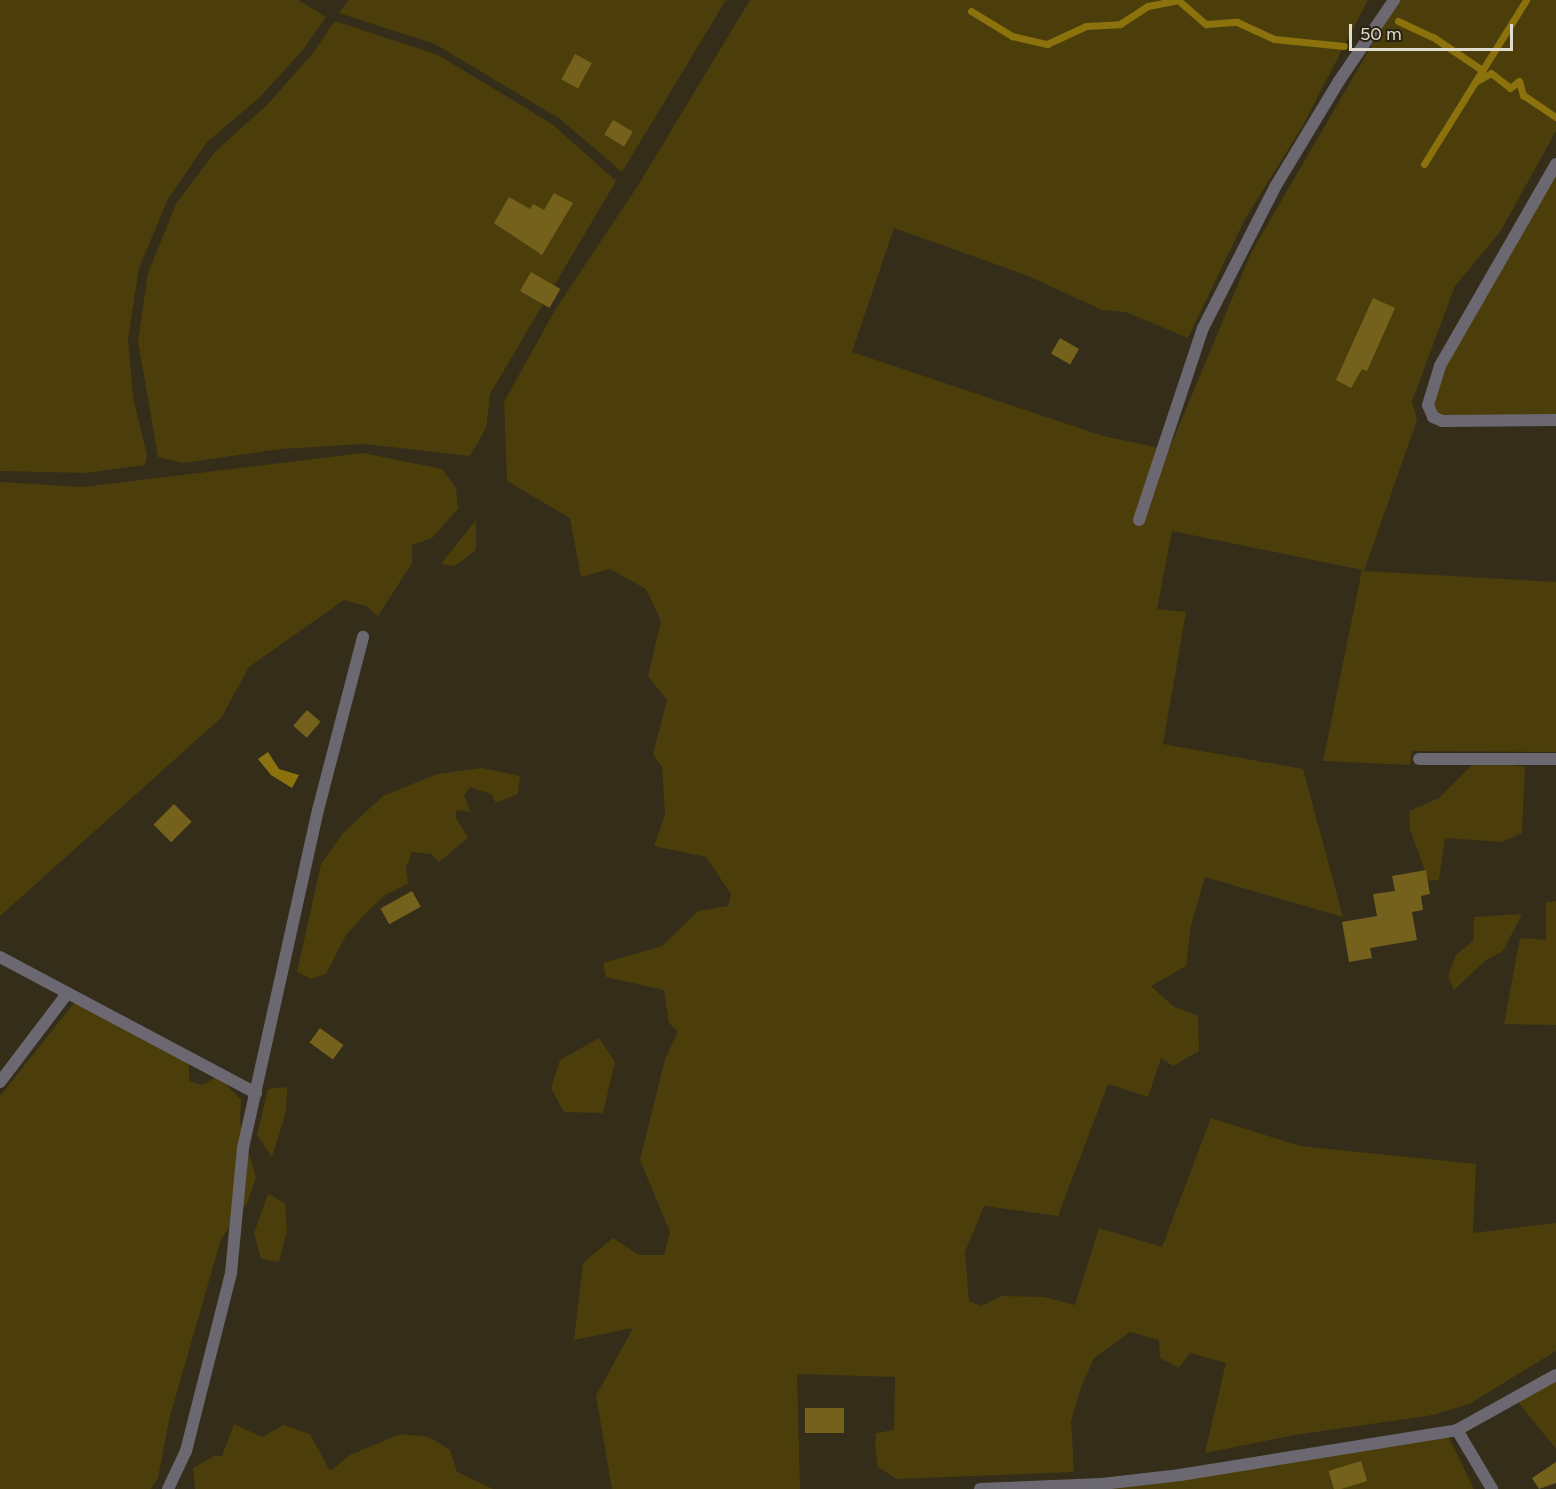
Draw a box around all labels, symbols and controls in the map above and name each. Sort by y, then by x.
scale bar [1352,12,1516,50]
text: 50 m [1360,23,1402,45]

